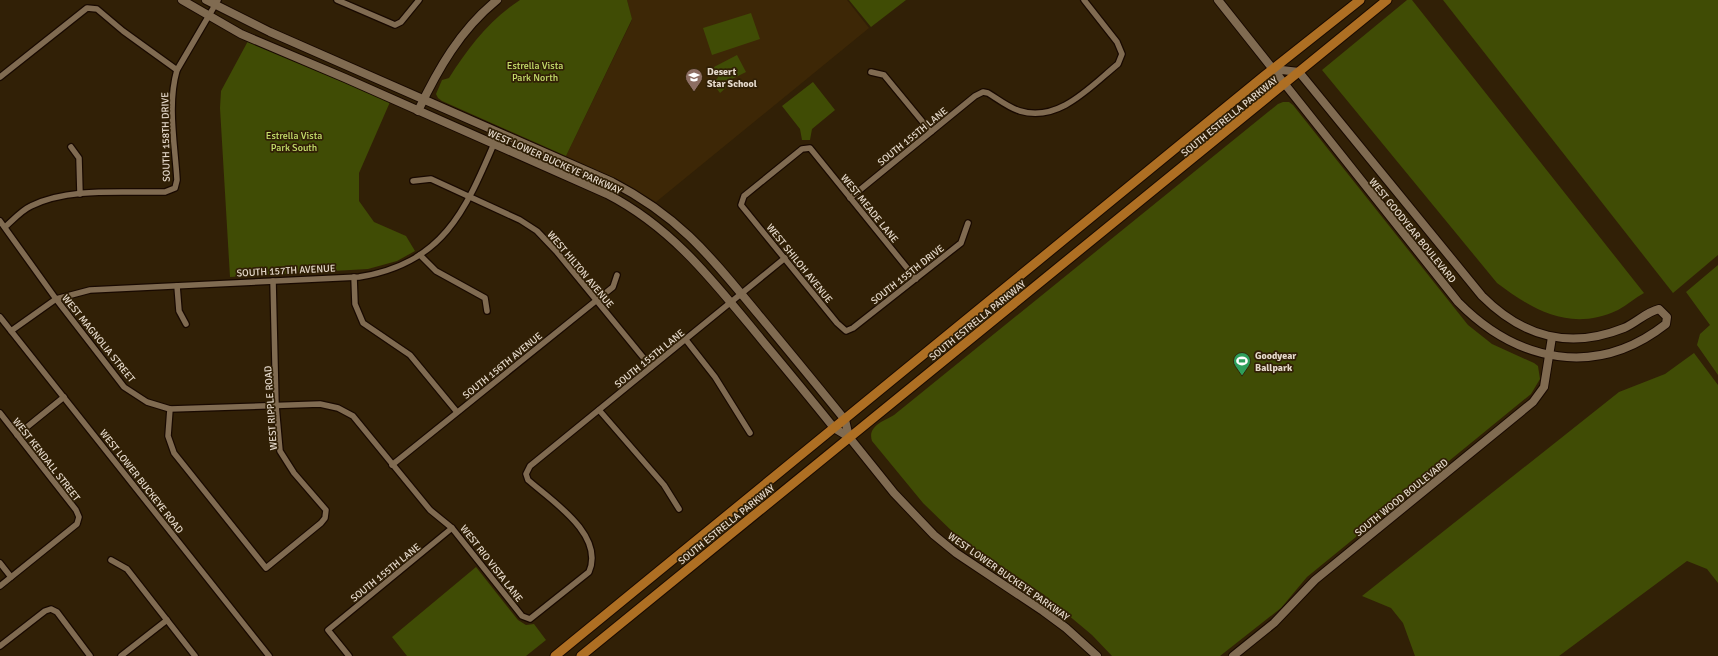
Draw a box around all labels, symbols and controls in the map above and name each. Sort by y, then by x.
park label: Estrella Vista Park North [507,60,563,84]
place label: Desert Star School [707,66,757,90]
school or university icon: Desert Star School [684,67,704,92]
street label: SOUTH ESTRELLA PARKWAY [1179,74,1280,159]
street label: SOUTH 158TH DRIVE [159,92,173,182]
street label: SOUTH 155TH LANE [875,105,950,169]
street label: WEST LOWER BUCKEYE PARKWAY [486,127,624,197]
park label: Estrella Vista Park South [266,130,322,154]
street label: WEST MEADE LANE [838,172,901,245]
street label: WEST GOODYEAR BOULEVARD [1366,176,1458,285]
street label: WEST SHILOH AVENUE [764,222,835,306]
street label: WEST HILTON AVENUE [545,229,616,311]
street label: SOUTH 155TH DRIVE [869,242,947,307]
street label: SOUTH 157TH AVENUE [236,262,336,280]
street label: SOUTH ESTRELLA PARKWAY [927,278,1028,363]
street label: WEST MAGNOLIA STREET [59,292,137,385]
street label: SOUTH 155TH LANE [612,327,687,391]
street label: SOUTH 156TH AVENUE [460,330,545,402]
place label: Goodyear Ballpark [1255,350,1296,374]
sports icon: Goodyear Ballpark [1232,351,1252,376]
street label: WEST RIPPLE ROAD [262,365,280,451]
street label: WEST KENDALL STREET [10,416,82,504]
street label: WEST LOWER BUCKEYE ROAD [97,427,186,536]
street label: SOUTH WOOD BOULEVARD [1352,456,1451,539]
street label: SOUTH ESTRELLA PARKWAY [676,482,777,567]
street label: WEST RIO VISTA LANE [457,523,525,605]
street label: WEST LOWER BUCKEYE PARKWAY [945,530,1072,624]
street label: SOUTH 155TH LANE [348,541,423,605]

